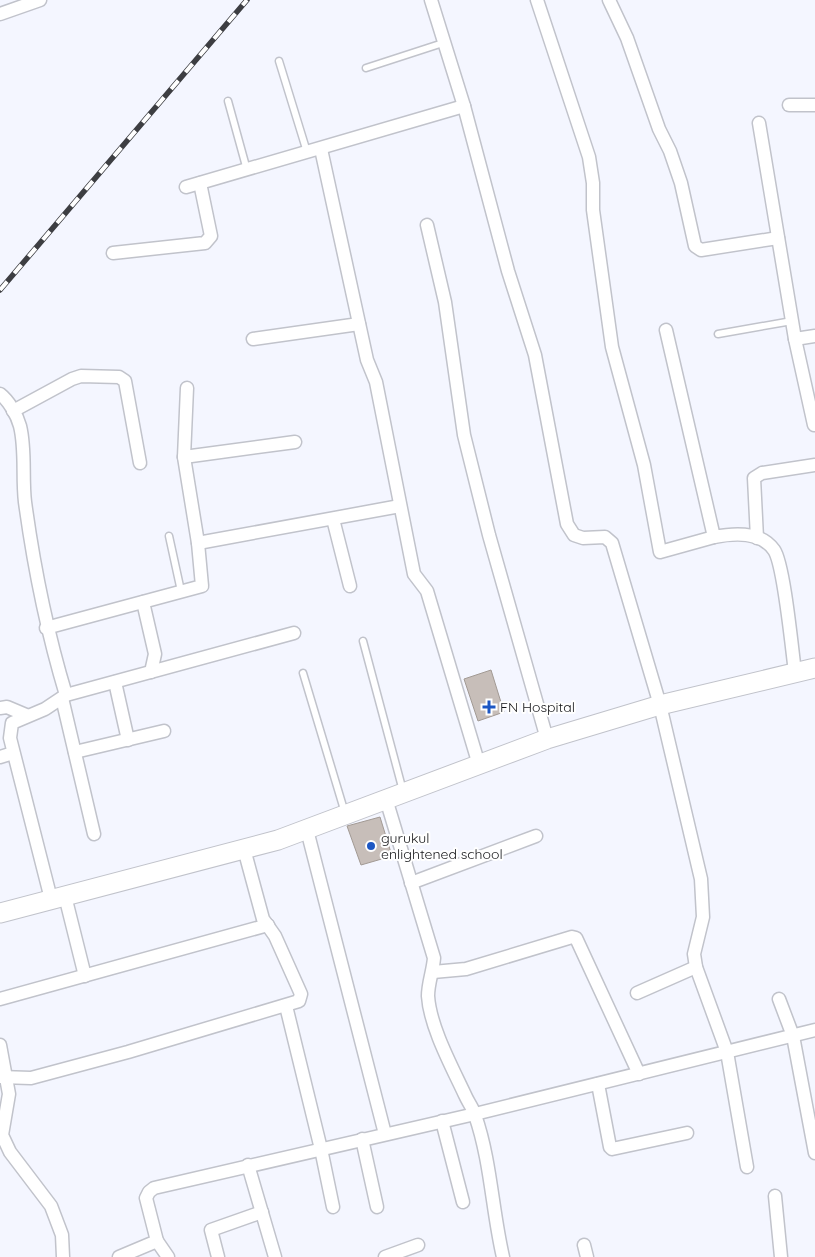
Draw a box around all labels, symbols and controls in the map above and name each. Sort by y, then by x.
place label: FN Hospital [500,698,575,716]
marker: FN Hospital [482,700,496,714]
place label: gurukul enlightened school [381,829,503,863]
marker: gurukul enlightened school [365,840,377,852]

